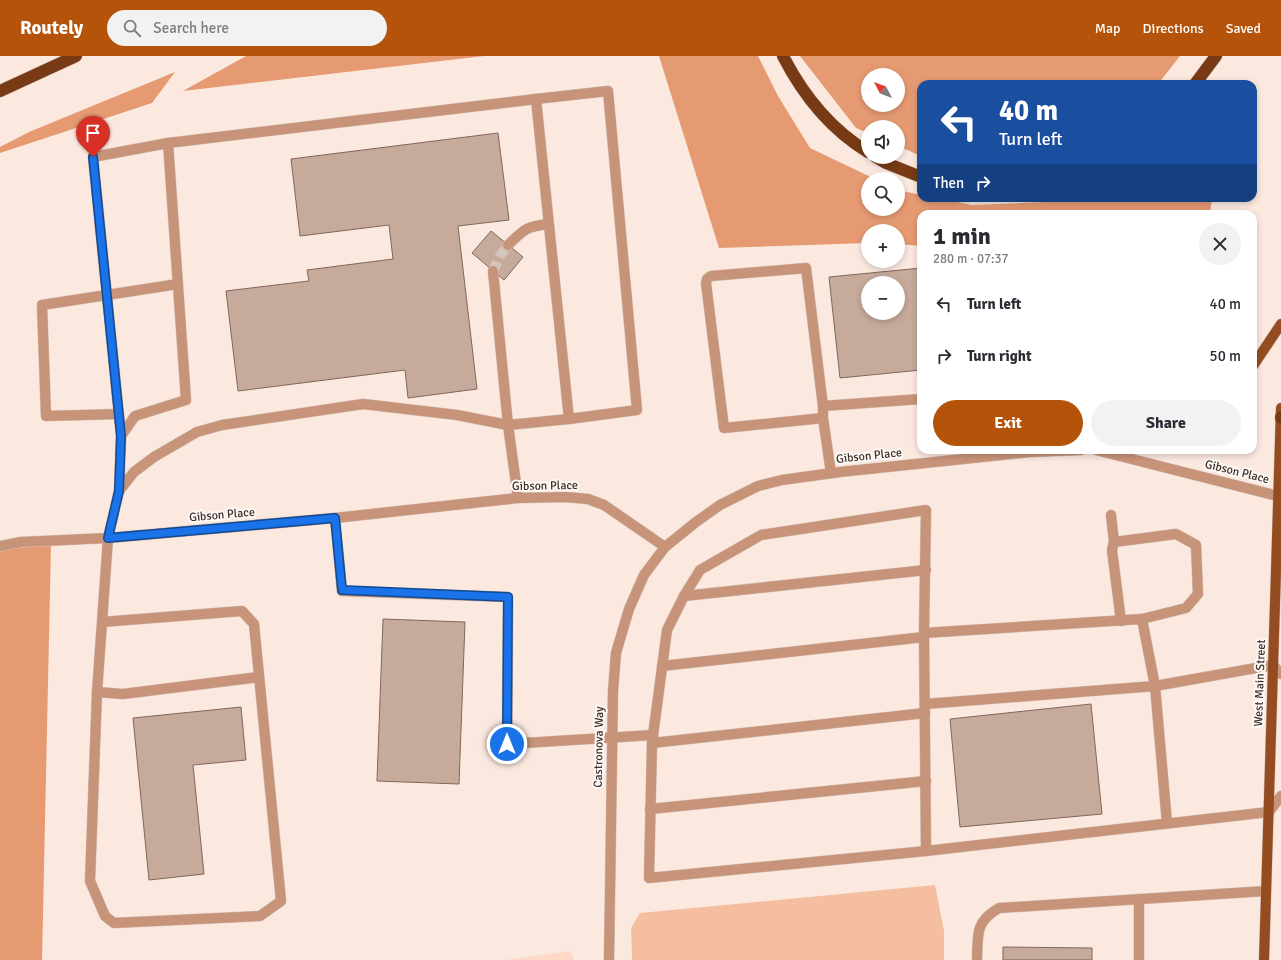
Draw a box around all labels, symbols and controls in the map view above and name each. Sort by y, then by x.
search box [107,10,387,46]
text: Routely [20,16,83,40]
icon: search [121,17,143,39]
text: Search here [153,19,229,37]
text: Map [1095,20,1121,37]
text: Directions [1143,20,1204,37]
text: Saved [1226,20,1261,37]
north arrow [861,68,905,112]
map controls [861,68,905,320]
text: 40 m [999,94,1058,128]
icon: left [933,96,985,148]
pin [76,116,110,157]
button: sound [861,120,905,164]
icon: arrive [82,122,104,144]
text: Turn left [999,128,1062,150]
button: search [861,172,905,216]
icon: right [972,172,994,194]
text: Then [933,174,964,192]
text: 1 min [933,221,991,251]
button: close [1199,223,1241,265]
button: + [861,224,905,268]
text: 280 m · 07:37 [933,251,1009,267]
button: − [861,276,905,320]
icon: left [933,293,955,315]
text: Turn left [967,295,1021,313]
text: 40 m [1210,295,1241,313]
icon: right [933,345,955,367]
text: Turn right [967,347,1032,365]
text: 50 m [1210,347,1241,365]
button: Exit [933,400,1083,446]
button: Share [1091,400,1241,446]
street label: Gibson Place [835,445,903,467]
street label: Gibson Place [1203,457,1271,487]
street label: Gibson Place [512,478,578,494]
street label: Gibson Place [188,505,256,525]
street label: West Main Street [1251,639,1269,727]
street label: Castronova Way [591,706,607,788]
position arrow [486,723,528,765]

